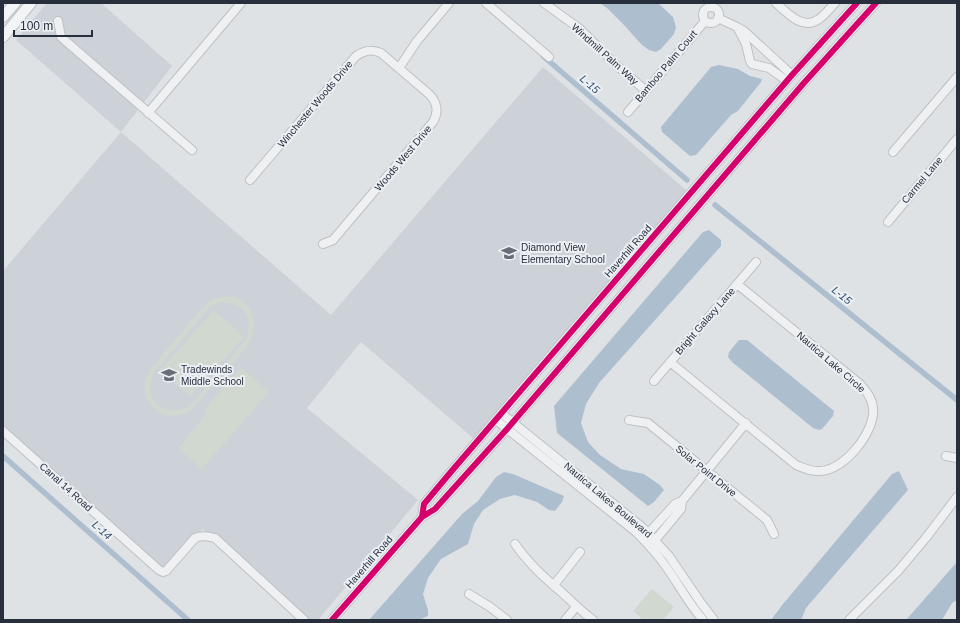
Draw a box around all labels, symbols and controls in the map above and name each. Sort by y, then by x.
scale bar [14,12,92,38]
text: 100 m [20,19,53,33]
street label: Windmill Palm Way [569,21,641,87]
street label: Bamboo Palm Court [633,28,699,104]
street label: Winchester Woods Drive [275,58,355,150]
water label: L-15 [578,72,603,96]
street label: Woods West Drive [372,123,434,193]
street label: Carmel Lane [899,154,945,205]
street label: Haverhill Road [602,223,654,279]
place label: Diamond View Elementary School [521,242,605,265]
school or university icon: Diamond View Elementary School [500,244,518,262]
water label: L-15 [830,283,855,307]
street label: Bright Galaxy Lane [673,285,737,357]
street label: Nautica Lake Circle [795,329,868,395]
place label: Tradewinds Middle School [181,364,244,387]
school or university icon: Tradewinds Middle School [160,366,178,384]
street label: Solar Point Drive [673,443,739,499]
street label: Nautica Lakes Boulevard [562,460,654,540]
street label: Canal 14 Road [38,461,94,513]
water label: L-14 [90,518,114,542]
street label: Haverhill Road [343,534,395,590]

